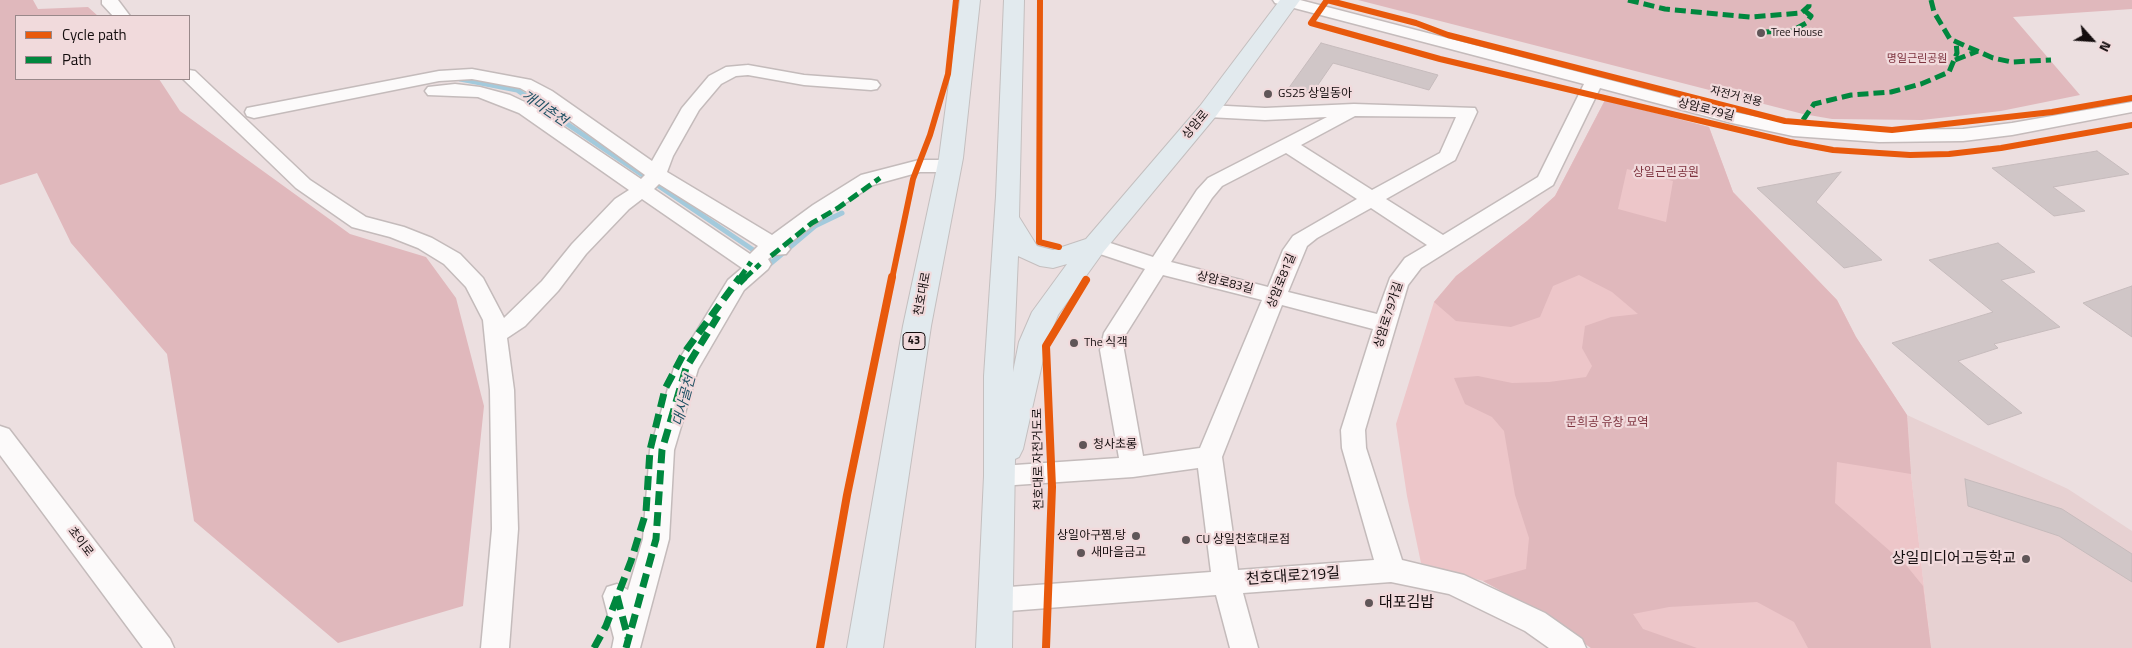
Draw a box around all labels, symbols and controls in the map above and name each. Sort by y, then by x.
legend [15,15,190,80]
north arrow [2067,15,2117,65]
text: Cycle path [62,23,127,46]
place label: Tree House [1771,26,1823,40]
marker: Tree House [1755,27,1767,39]
text: N [2094,38,2117,56]
text: Path [62,48,92,71]
park label: 명일근린공원 [1887,52,1947,66]
street label: 자전거 전용 [1709,84,1763,110]
place label: GS25 상일동아 [1278,87,1352,101]
water label: 개미촌천 [518,88,570,130]
marker: GS25 상일동아 [1262,88,1274,100]
street label: 상암로79길 [1676,96,1736,124]
street label: 상암로 [1180,108,1212,142]
park label: 상일근린공원 [1633,166,1699,180]
street label: 상암로81길 [1265,252,1299,310]
street label: 상암로83길 [1195,269,1255,297]
street label: 천호대로 [912,271,934,317]
street label: 상암로79가길 [1372,280,1406,350]
road number: 43 [903,332,925,350]
place label: The 식객 [1084,336,1128,350]
marker: The 식객 [1068,337,1080,349]
water label: 대사골천 [670,374,700,428]
street label: 천호대로 자전거도로 [1031,408,1047,510]
park label: 문희공 유창 묘역 [1566,416,1648,430]
place label: 청사초롱 [1093,438,1137,452]
marker: 청사초롱 [1077,439,1089,451]
street label: 초이로 [64,524,96,560]
place label: 상일아구찜,탕 [1057,529,1126,543]
marker: 상일아구찜,탕 [1130,530,1142,542]
place label: CU 상일천호대로점 [1196,533,1290,547]
marker: CU 상일천호대로점 [1180,534,1192,546]
place label: 새마을금고 [1091,546,1146,560]
marker: 새마을금고 [1075,547,1087,559]
place label: 상일미디어고등학교 [1892,550,2016,568]
marker: 상일미디어고등학교 [2020,553,2032,565]
street label: 천호대로219길 [1245,565,1341,589]
place label: 대포김밥 [1379,594,1434,612]
marker: 대포김밥 [1363,597,1375,609]

